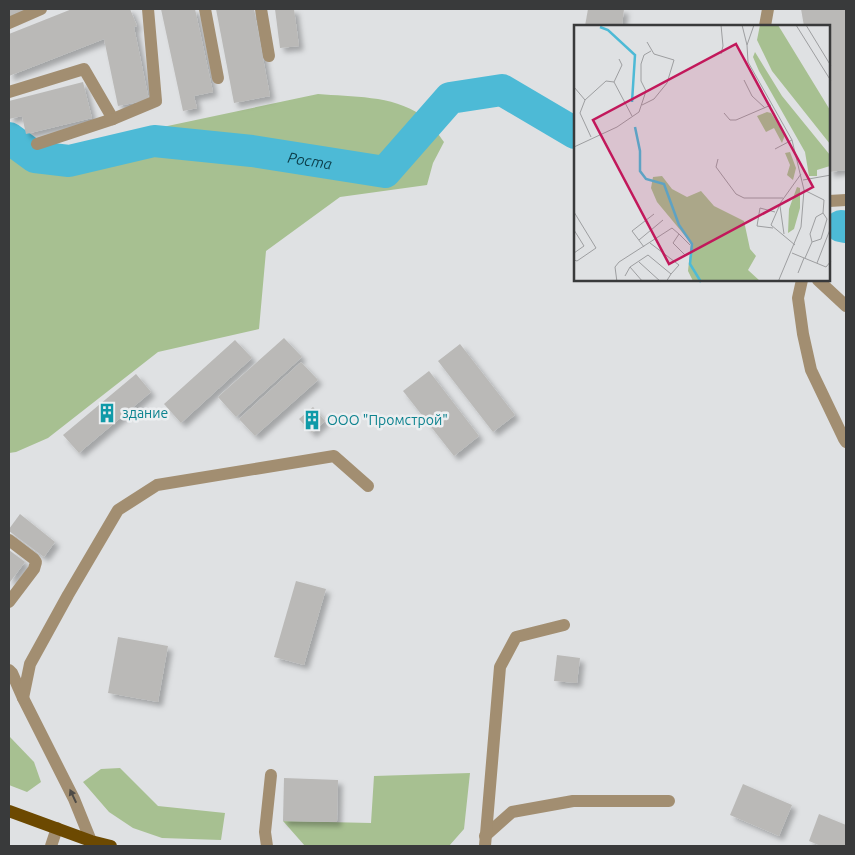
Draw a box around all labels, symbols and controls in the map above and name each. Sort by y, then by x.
inset map [574,25,830,281]
water label: Роста [287,148,333,172]
building icon: здание [96,402,118,424]
place label: здание [122,405,168,421]
building icon: ООО "Промстрой" [301,409,323,431]
place label: ООО "Промстрой" [327,412,448,428]
one-way arrow [68,789,76,803]

